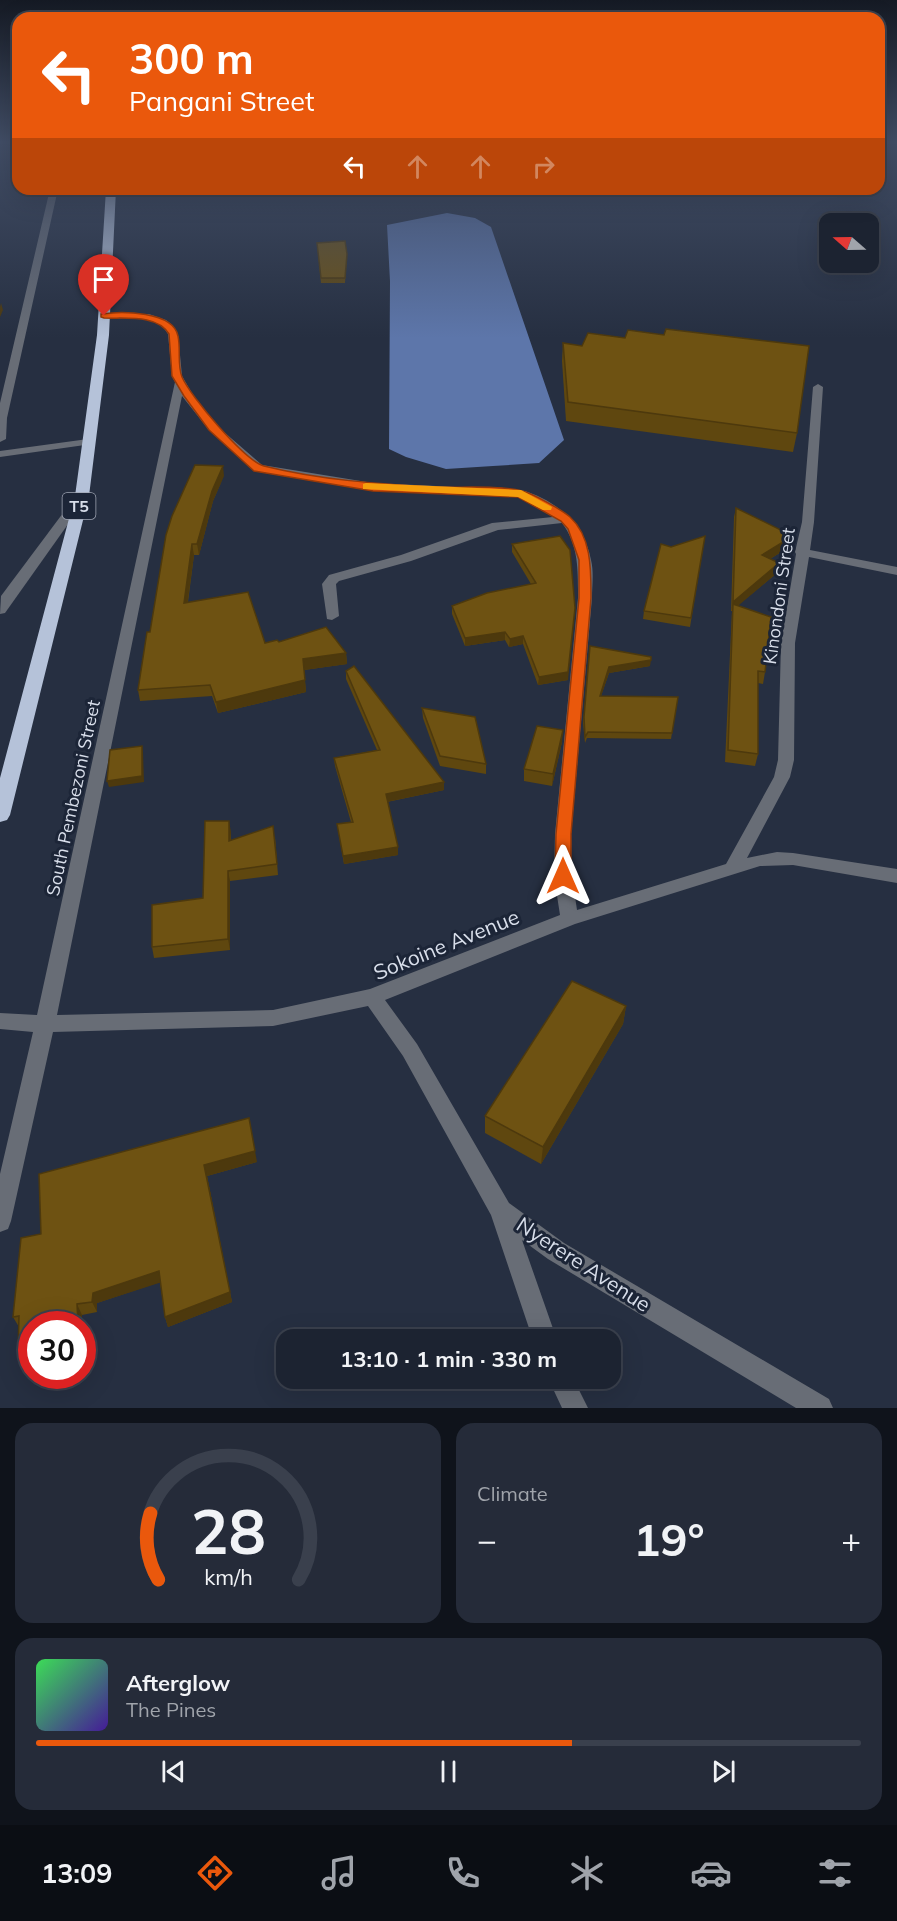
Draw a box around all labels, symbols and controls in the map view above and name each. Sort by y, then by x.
text: 300 m [129,32,254,85]
icon: left [30,36,108,114]
text: Pangani Street [129,84,314,118]
icon: left [338,150,371,183]
icon: ahead [401,150,434,183]
icon: ahead [464,150,497,183]
icon: right [527,150,560,183]
north arrow [819,213,879,273]
map controls [819,213,879,273]
pin [78,254,129,316]
icon: arrive [87,263,120,296]
road number: T5 [62,493,96,519]
street label: Kinondoni Street [758,526,800,666]
street label: South Pembezoni Street [41,698,105,898]
position arrow [531,844,595,908]
street label: Sokoine Avenue [369,903,523,985]
street label: Nyerere Avenue [512,1211,656,1317]
speed limit sign: 30 [18,1311,96,1389]
text: 13:10 · 1 min · 330 m [340,1345,557,1373]
text: Climate [477,1481,548,1506]
text: 28 [191,1491,265,1570]
text: 19° [633,1511,705,1567]
text: − [477,1519,497,1560]
text: + [841,1519,861,1560]
text: km/h [204,1563,252,1590]
text: Afterglow [126,1669,230,1697]
text: The Pines [126,1697,216,1722]
icon: previous [157,1755,190,1788]
icon: pause [432,1755,465,1788]
icon: next [707,1755,740,1788]
icon: directions [194,1852,236,1894]
icon: music [318,1852,360,1894]
icon: phone [442,1852,484,1894]
icon: climate [566,1852,608,1894]
icon: car [690,1852,732,1894]
icon: filters [814,1852,856,1894]
text: 13:09 [41,1856,112,1890]

